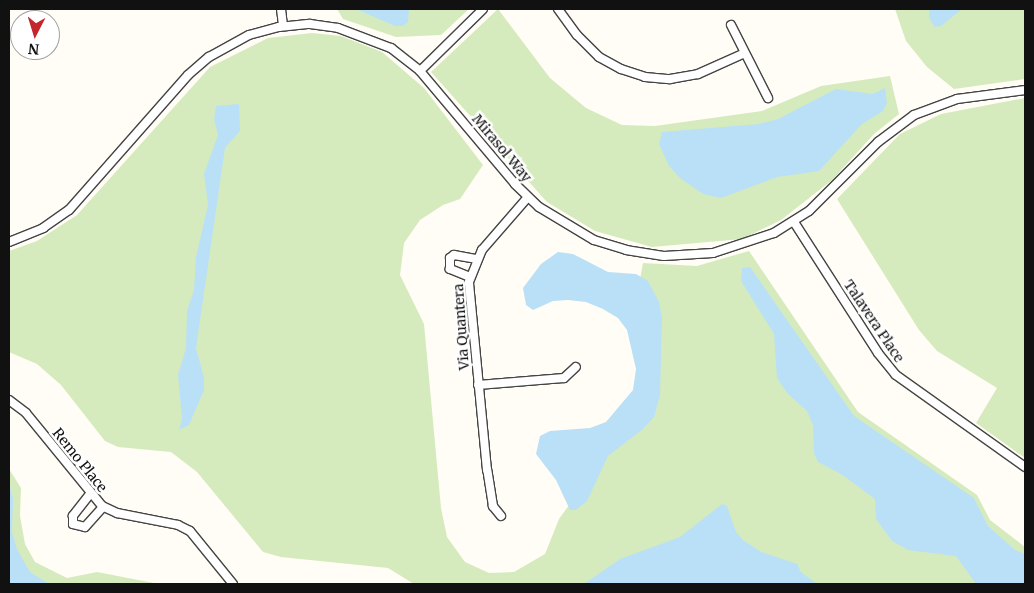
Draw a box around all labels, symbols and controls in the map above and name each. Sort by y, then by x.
north arrow [10,10,60,60]
text: N [27,39,40,58]
street label: Mirasol Way [469,111,535,185]
street label: Talavera Place [840,277,908,365]
street label: Via Quantera [450,283,472,371]
street label: Remo Place [49,425,111,495]

